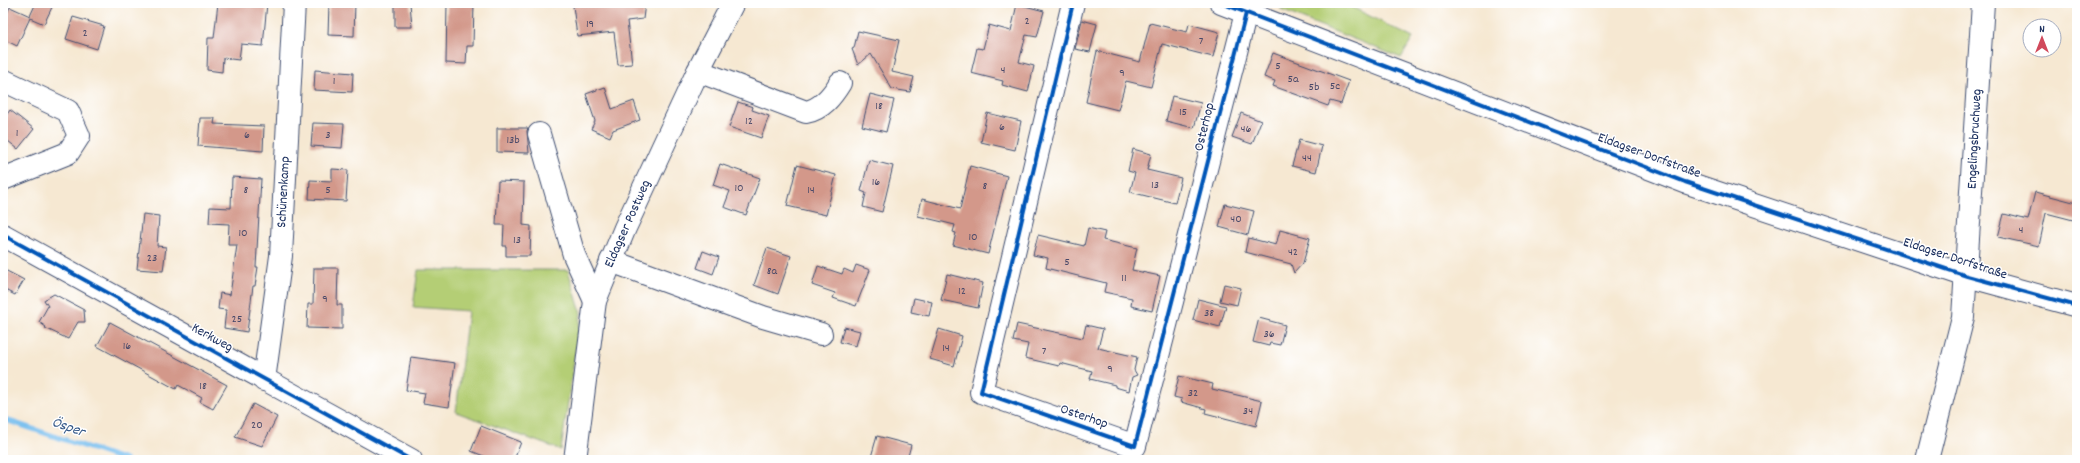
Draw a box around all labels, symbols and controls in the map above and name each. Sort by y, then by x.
house number: 2 [1024,13,1030,30]
house number: 19 [586,16,594,33]
north arrow [2022,18,2062,58]
text: N [2039,22,2045,38]
house number: 2 [82,25,88,42]
house number: 7 [1199,33,1204,50]
house number: 5 [1275,58,1281,75]
house number: 4 [1001,62,1006,79]
house number: 9 [1119,65,1125,82]
house number: 5a [1287,71,1299,88]
house number: 1 [333,73,335,90]
house number: 5c [1330,78,1340,95]
house number: 5b [1309,79,1319,96]
street label: Engelingsbruchweg [1962,88,1988,190]
house number: 18 [875,98,883,115]
street label: Osterhop [1189,101,1221,153]
house number: 15 [1179,104,1187,121]
house number: 12 [745,113,753,130]
house number: 6 [999,119,1005,136]
house number: 46 [1241,121,1252,138]
house number: 1 [16,125,18,142]
house number: 6 [244,127,250,144]
house number: 3 [325,127,331,144]
street label: Eldagser Dorfstraße [1595,128,1703,184]
house number: 13b [506,132,520,149]
house number: 44 [1302,150,1312,167]
street label: Schünenkamp [272,156,296,228]
house number: 16 [872,174,880,191]
street label: Eldagser Postweg [600,177,656,271]
house number: 13 [1151,177,1159,194]
house number: 8 [983,178,988,195]
house number: 10 [734,180,744,197]
house number: 8 [244,182,249,199]
house number: 5 [325,182,331,199]
house number: 14 [807,182,815,199]
house number: 40 [1230,211,1242,228]
house number: 4 [2019,222,2024,239]
house number: 10 [238,225,248,242]
house number: 10 [968,229,978,246]
house number: 13 [513,232,521,249]
street label: Eldagser Dorfstraße [1900,233,2010,285]
house number: 42 [1288,244,1298,261]
house number: 23 [147,250,157,267]
house number: 5 [1064,254,1070,271]
house number: 8a [767,263,778,280]
house number: 11 [1121,270,1127,287]
house number: 12 [958,283,966,300]
house number: 9 [322,291,328,308]
house number: 38 [1204,305,1214,322]
house number: 25 [232,311,242,328]
street label: Kerkweg [188,318,236,358]
house number: 36 [1263,326,1275,343]
house number: 16 [123,338,131,355]
house number: 14 [942,340,950,357]
house number: 7 [1042,343,1047,360]
house number: 9 [1107,361,1113,378]
house number: 18 [199,378,207,395]
house number: 32 [1188,385,1198,402]
street label: Osterhop [1057,399,1111,435]
house number: 34 [1243,403,1253,420]
water label: Ösper [49,412,89,444]
house number: 20 [251,417,263,434]

